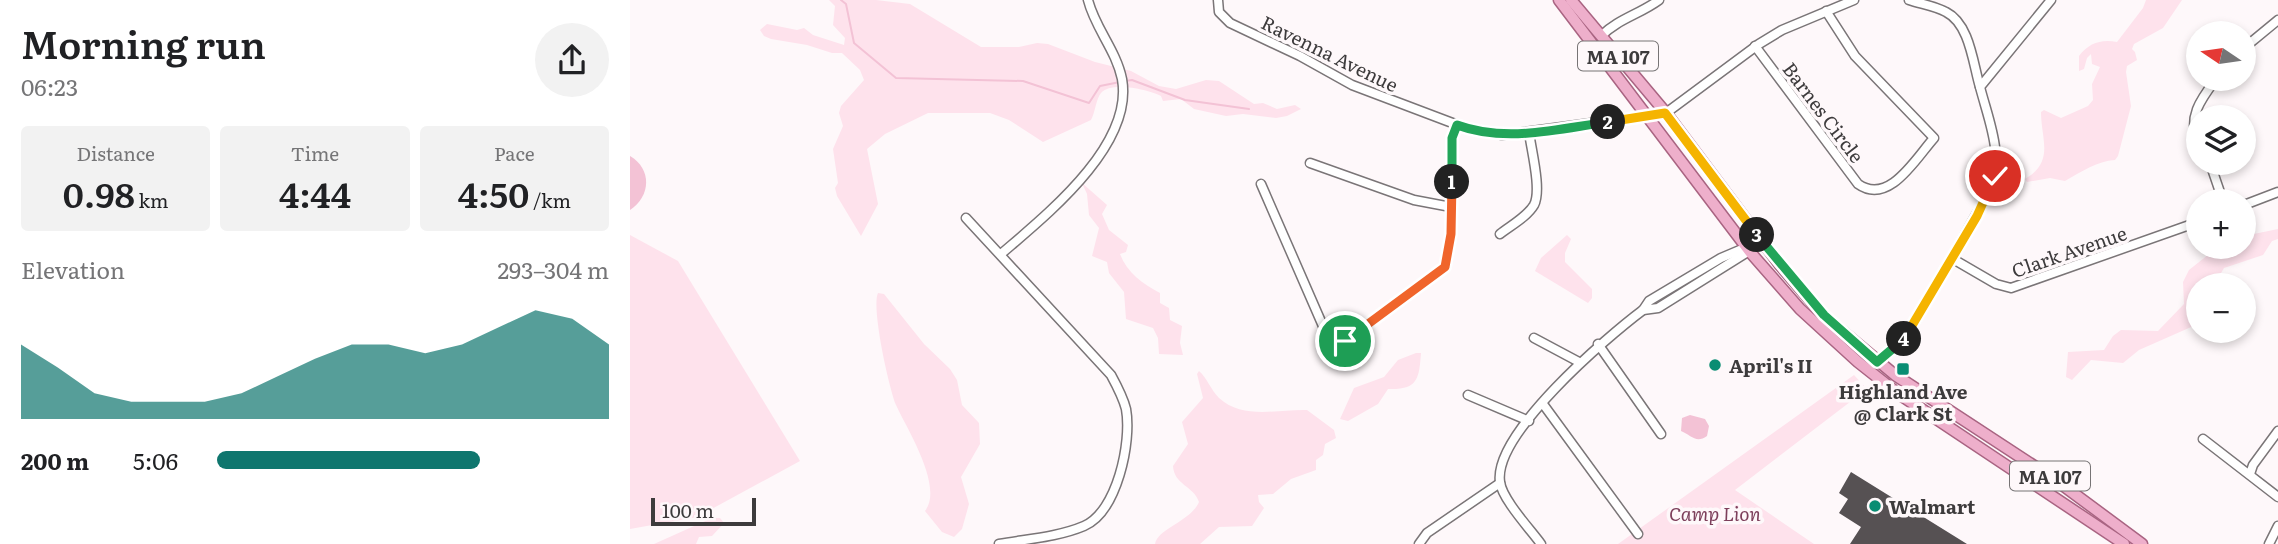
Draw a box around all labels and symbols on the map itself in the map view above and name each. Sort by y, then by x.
street label: Ravenna Avenue [1257,8,1403,98]
north arrow [2186,21,2256,91]
road number: MA 107 [1578,42,1658,70]
street label: Barnes Circle [1777,56,1871,168]
pin: 2 [1590,104,1626,140]
pin [1965,146,2025,206]
pin: 1 [1434,164,1470,200]
pin: 3 [1740,218,1774,252]
street label: Clark Avenue [2008,218,2131,284]
pin [1315,311,1375,371]
pin: 4 [1886,322,1922,356]
place label: April's II [1729,351,1813,379]
marker: April's II [1707,357,1723,373]
marker: Highland Ave @ Clark St [1895,361,1911,377]
place label: Highland Ave @ Clark St [1838,377,1968,427]
road number: MA 107 [2010,462,2090,490]
place label: Walmart [1889,492,1976,520]
scale bar [651,495,756,527]
marker: Walmart [1867,498,1883,514]
park label: Camp Lion [1669,499,1762,527]

